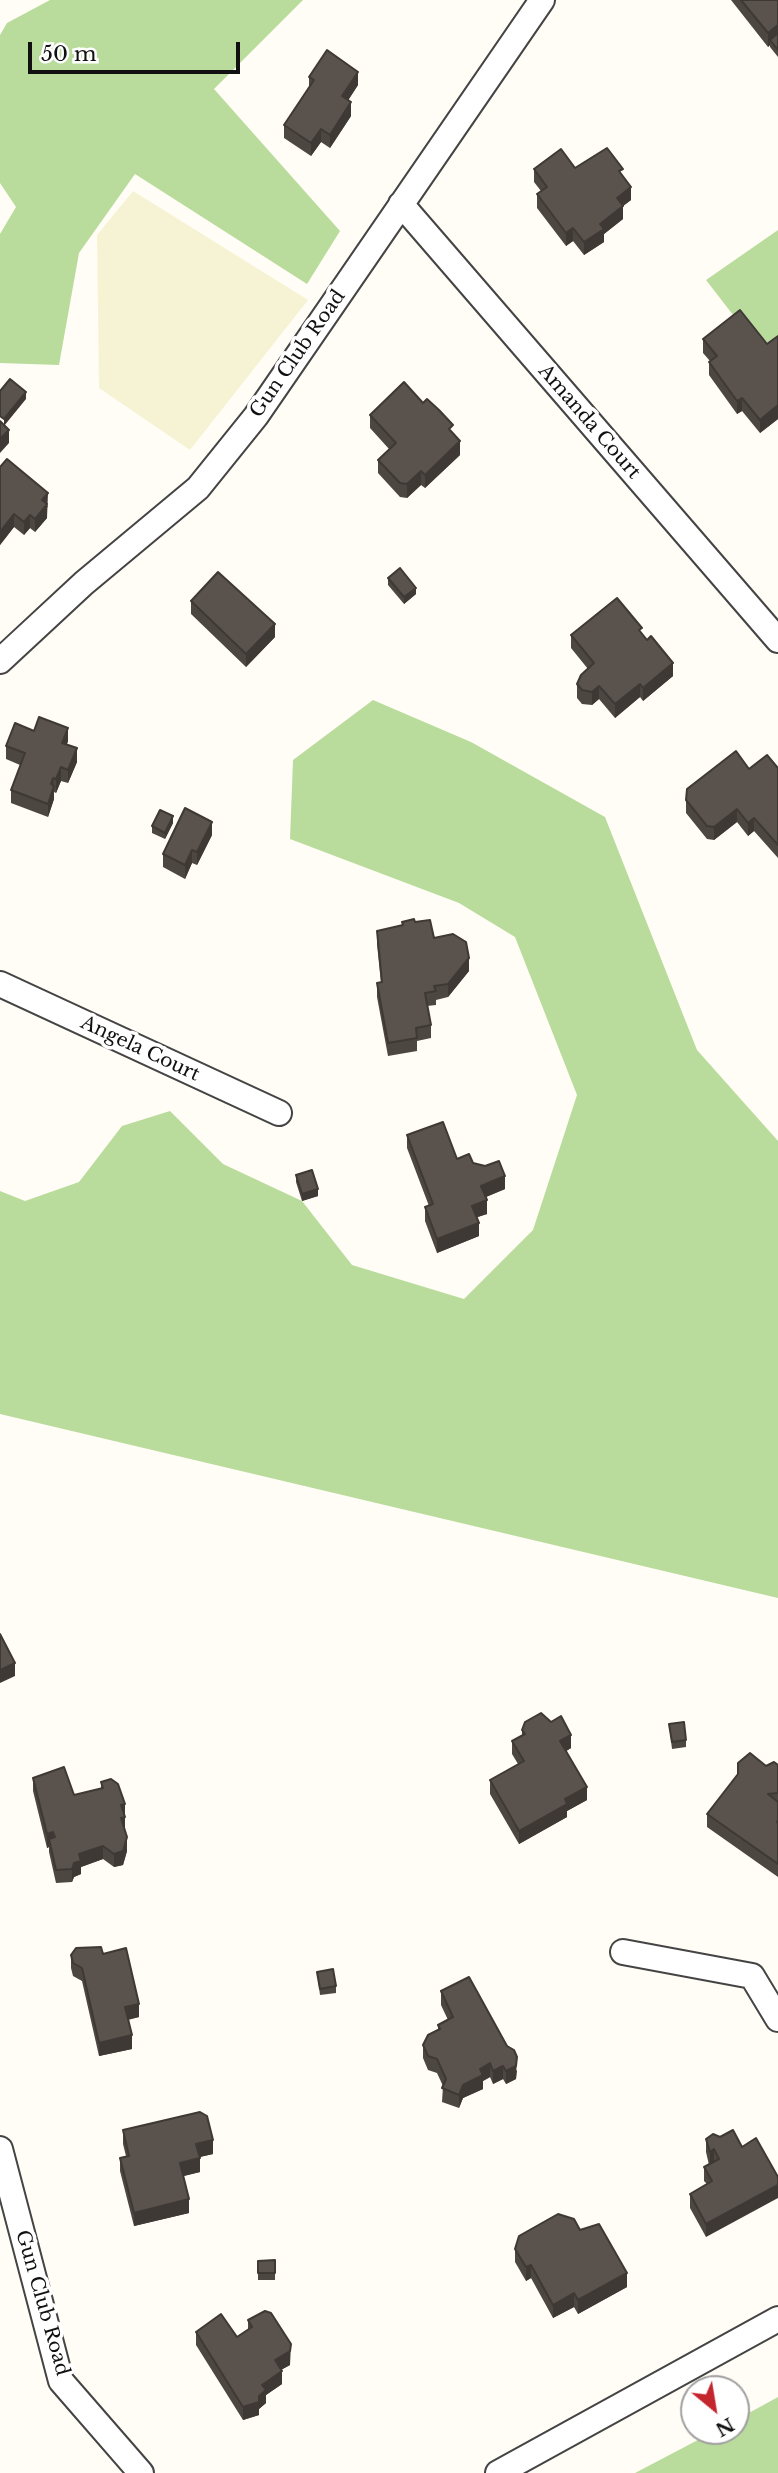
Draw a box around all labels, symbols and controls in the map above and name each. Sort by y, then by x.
scale bar [32,28,243,72]
text: 50 m [41,41,96,67]
street label: Gun Club Road [246,286,350,422]
street label: Amanda Court [533,360,645,484]
street label: Angela Court [77,1011,203,1087]
street label: Gun Club Road [10,2228,74,2378]
north arrow [680,2375,750,2445]
text: N [711,2412,738,2441]

